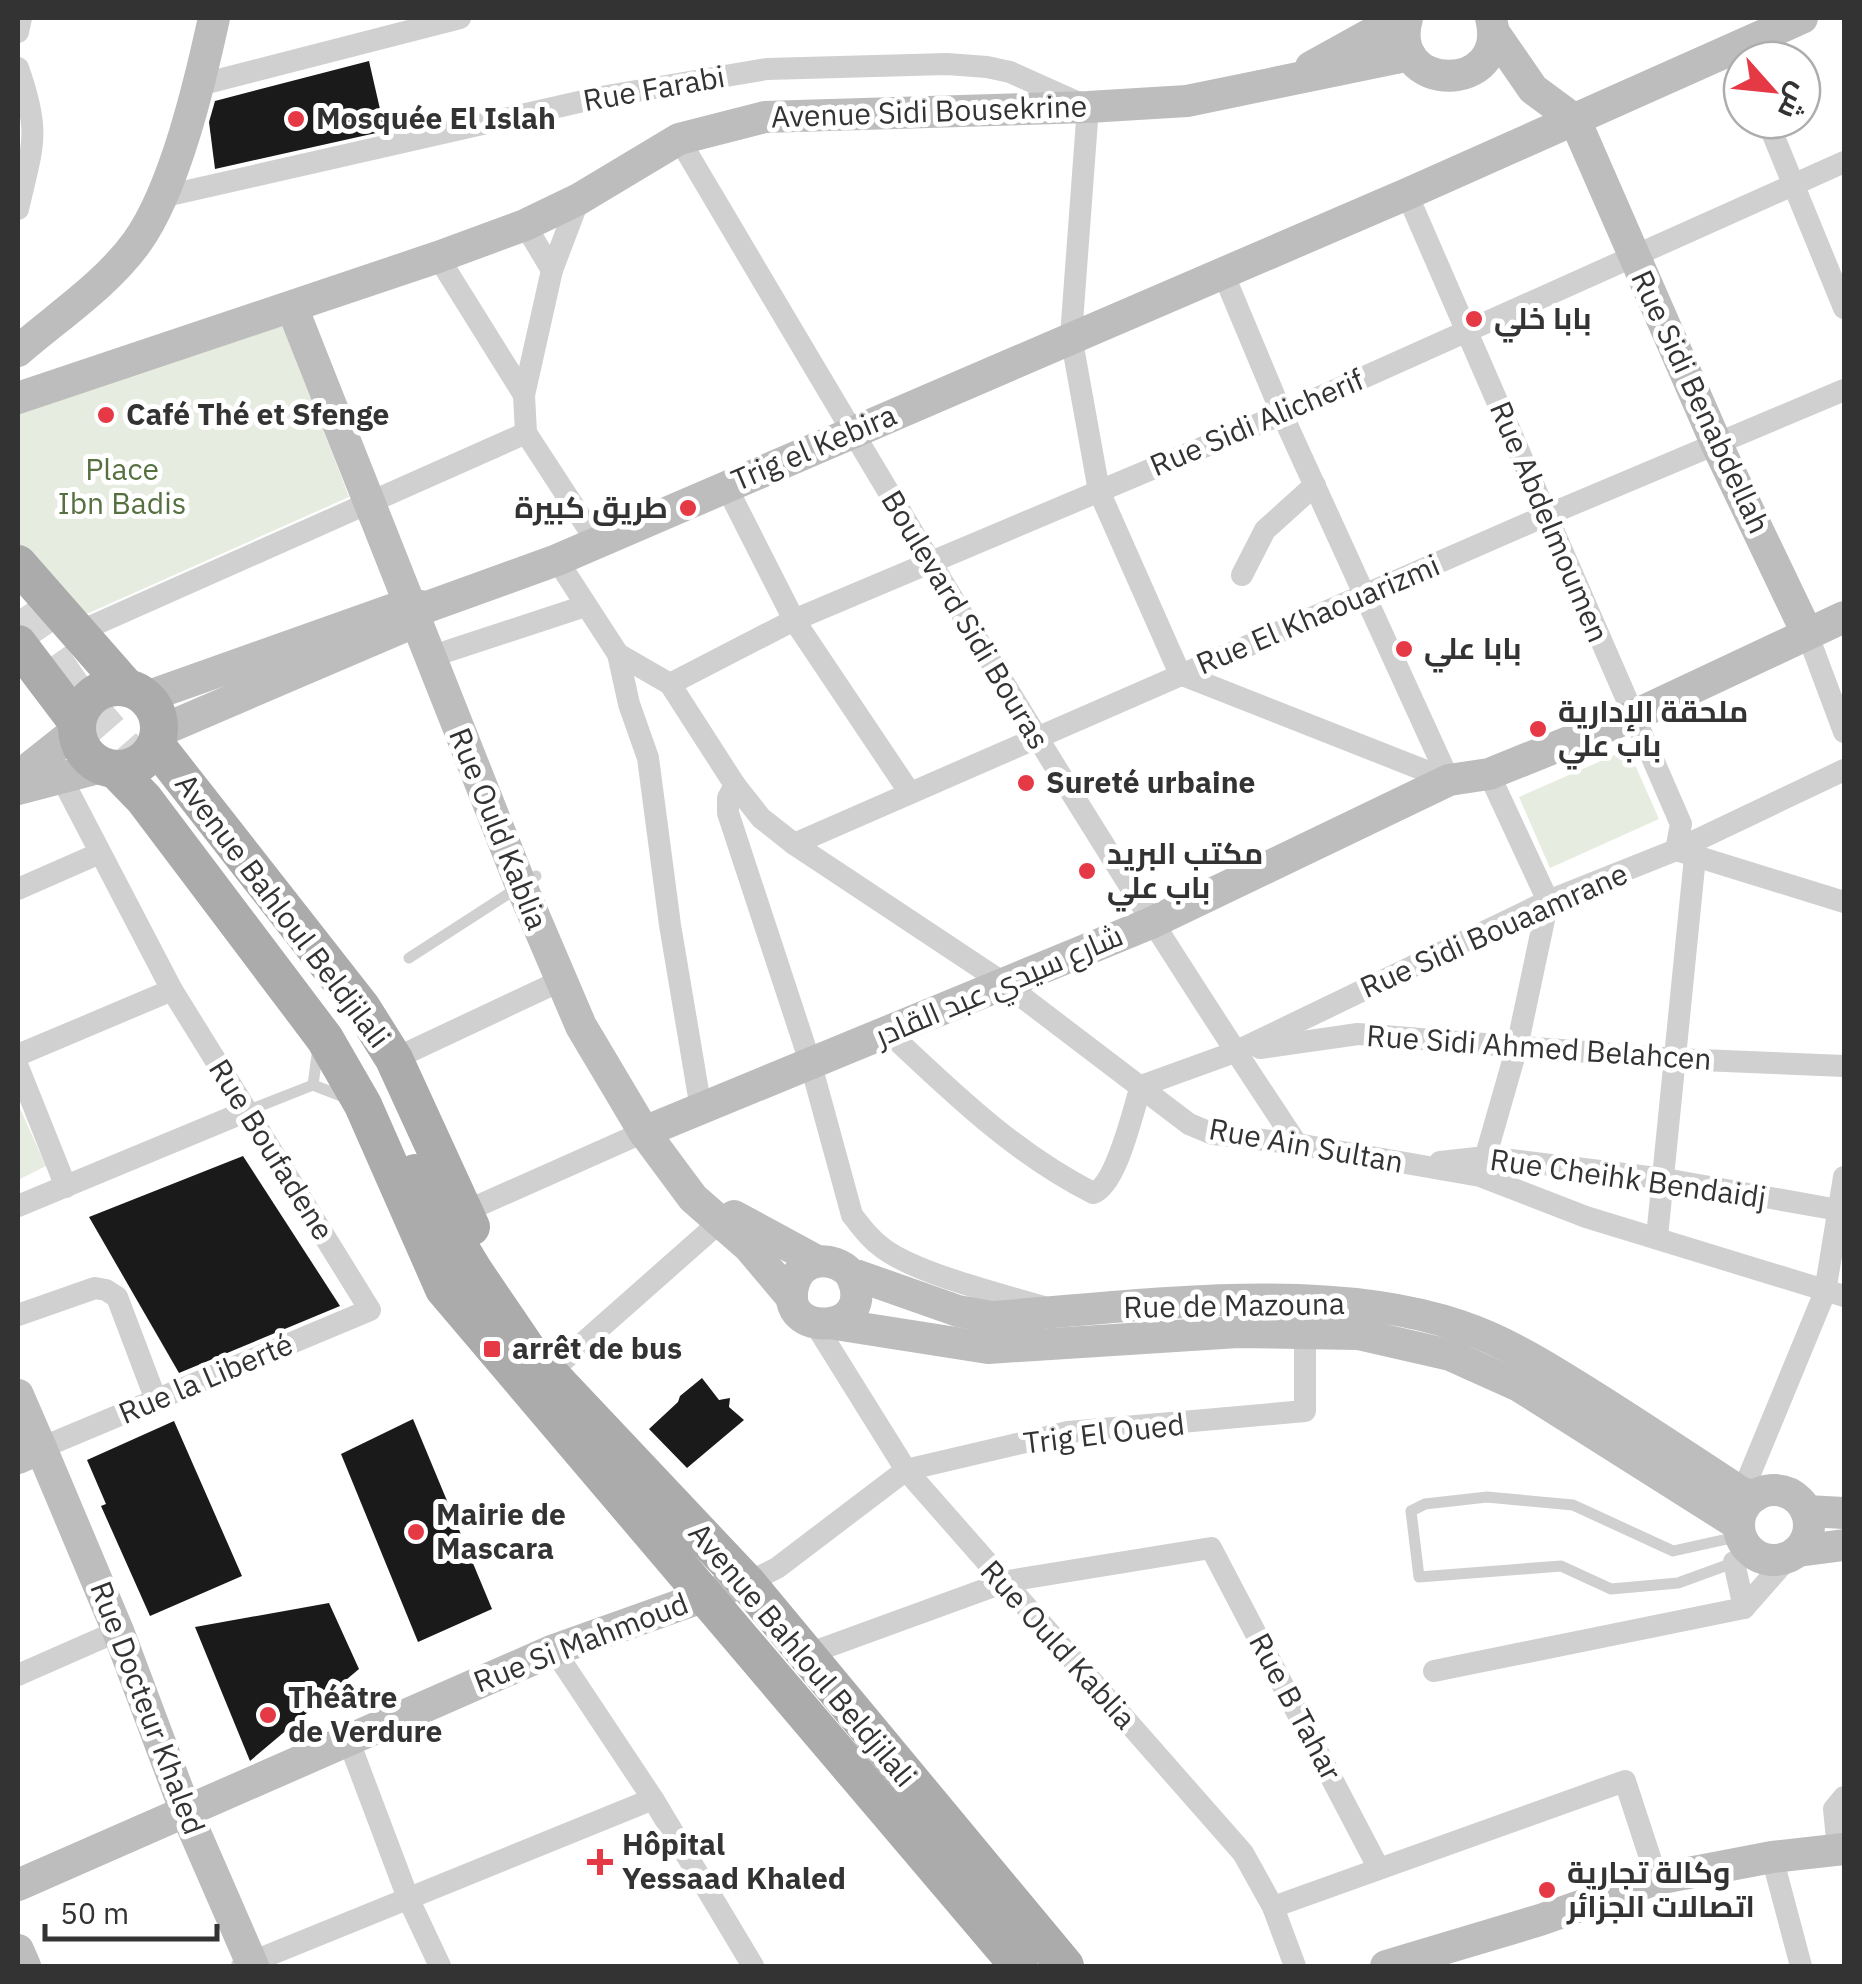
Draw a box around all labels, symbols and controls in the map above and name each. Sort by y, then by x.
north arrow [1722,40,1822,140]
street label: Rue Farabi [580,56,728,119]
text: ش [1770,77,1819,126]
street label: Avenue Sidi Bousekrine [770,85,1088,136]
place label: Mosquée El Islah [316,98,556,137]
marker: Mosquée El Islah [285,108,307,130]
street label: Rue Sidi Benabdellah [1623,263,1780,539]
place label: بابا خلي [1494,298,1592,343]
marker: بابا خلي [1463,308,1485,330]
street label: Rue Sidi Alicherif [1144,359,1369,484]
place label: Café Thé et Sfenge [126,394,389,433]
street label: Trig el Kebira [725,394,902,499]
street label: Rue Abdelmoumen [1482,395,1619,648]
marker: Café Thé et Sfenge [95,404,117,426]
park label: Place Ibn Badis [58,449,186,522]
street label: Boulevard Sidi Bouras [873,483,1059,756]
place label: طريق كبيرة [514,487,668,526]
marker: طريق كبيرة [677,497,699,519]
street label: Rue El Khaouarizmi [1190,545,1445,682]
place label: بابا علي [1424,628,1522,673]
marker: بابا علي [1393,638,1415,660]
place label: ملحقة الإدارية باب علي [1558,691,1748,770]
marker: ملحقة الإدارية باب علي [1527,718,1549,740]
street label: Rue Ould Kablia [441,722,558,935]
place label: Sureté urbaine [1046,762,1255,801]
street label: Avenue Bahloul Beldjilali [167,765,399,1055]
marker: Sureté urbaine [1015,772,1037,794]
place label: مكتب البريد باب علي [1107,833,1263,912]
street label: Rue Sidi Bouaamrane [1354,853,1633,1006]
marker: مكتب البريد باب علي [1076,860,1098,882]
street label: شارع سيدي عبد القادر [867,915,1130,1060]
street label: Rue Sidi Ahmed Belahcen [1365,1015,1713,1078]
street label: Rue Boufadene [201,1051,343,1247]
street label: Rue Ain Sultan [1206,1108,1407,1181]
street label: Rue Cheihk Bendaidj [1488,1139,1769,1216]
street label: Rue de Mazouna [1123,1283,1345,1326]
street label: Rue la Liberté [112,1323,298,1432]
place label: arrêt de bus [512,1328,682,1367]
marker: arrêt de bus [481,1338,503,1360]
street label: Trig El Oued [1021,1403,1187,1462]
place label: Mairie de Mascara [436,1494,566,1567]
street label: Avenue Bahloul Beldjilali [681,1514,925,1794]
marker: Mairie de Mascara [405,1521,427,1543]
street label: Rue Ould Kablia [973,1551,1145,1737]
street label: Rue Docteur Khaled [82,1575,215,1840]
street label: Rue Si Mahmoud [468,1583,693,1700]
street label: Rue B Tahar [1241,1626,1351,1787]
place label: Théâtre de Verdure [288,1677,442,1750]
marker: Théâtre de Verdure [257,1704,279,1726]
place label: Hôpital Yessaad Khaled [622,1824,846,1897]
marker: Hôpital Yessaad Khaled [587,1849,613,1875]
place label: وكالة تجارية اتصالات الجزائر [1566,1852,1755,1925]
scale bar [45,1879,218,1941]
marker: وكالة تجارية اتصالات الجزائر [1536,1879,1558,1901]
text: 50 m [60,1893,129,1932]

